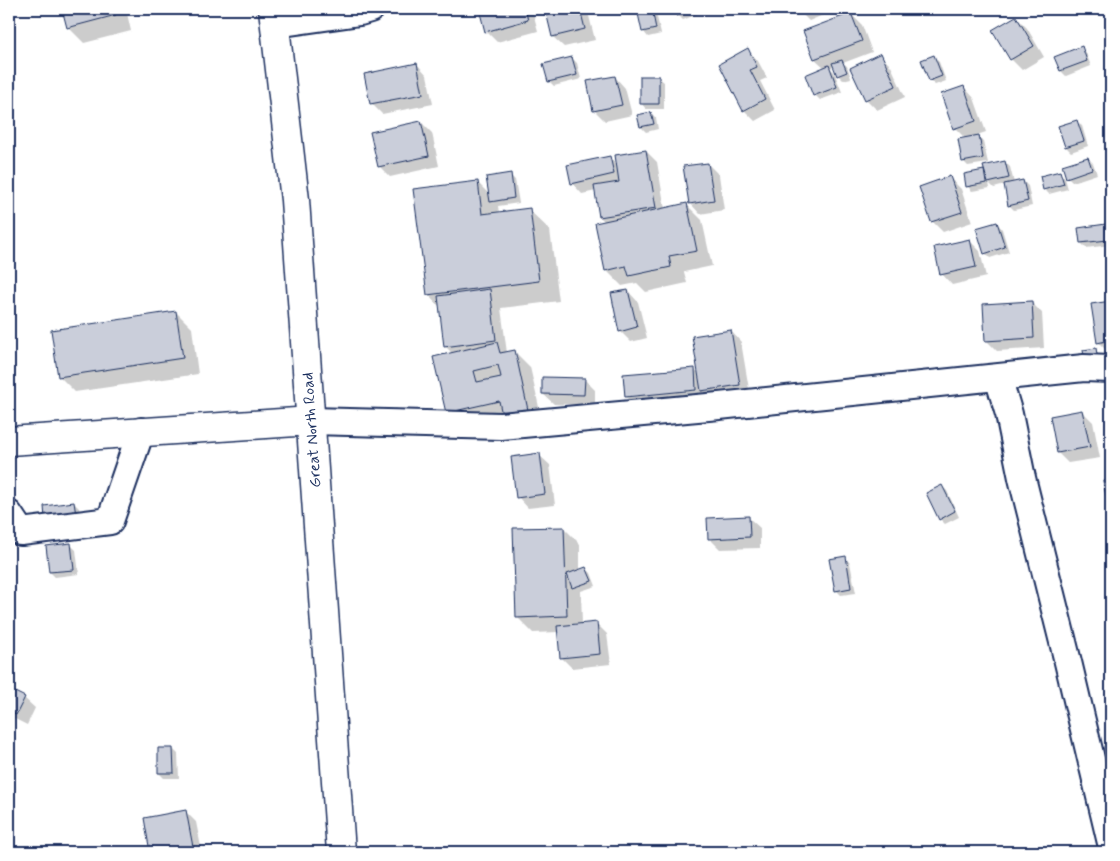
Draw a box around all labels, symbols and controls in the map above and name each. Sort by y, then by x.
street label: Great North Road [297,371,327,489]

